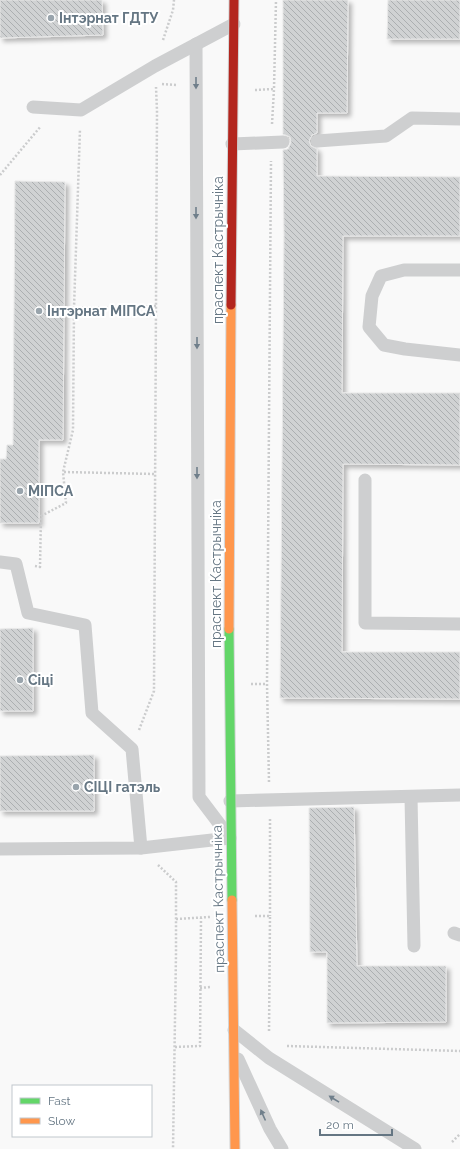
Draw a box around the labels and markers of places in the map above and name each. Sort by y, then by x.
place label: Інтэрнат ГДТУ [59,10,159,26]
marker: Інтэрнат ГДТУ [46,13,56,23]
place label: Інтэрнат МІПСА [47,303,156,319]
marker: Інтэрнат МІПСА [34,306,44,316]
place label: МІПСА [28,483,74,499]
marker: МІПСА [15,486,25,496]
place label: Сіці [28,672,53,688]
marker: Сіці [15,675,25,685]
place label: СІЦІ гатэль [84,779,161,795]
marker: СІЦІ гатэль [71,782,81,792]

